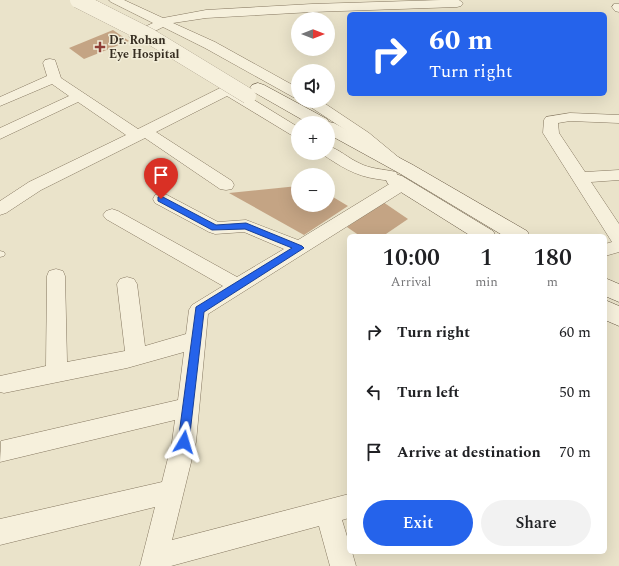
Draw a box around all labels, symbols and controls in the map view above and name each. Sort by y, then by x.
north arrow [291,12,335,56]
map controls [291,12,335,212]
text: 60 m [429,19,493,62]
icon: right [363,28,415,80]
place label: Dr. Rohan Eye Hospital [109,31,180,64]
marker: Dr. Rohan Eye Hospital [94,41,106,53]
text: Turn right [429,58,512,85]
button: sound [291,64,335,108]
button: + [291,116,335,160]
pin [144,158,178,199]
icon: arrive [150,164,172,186]
button: − [291,168,335,212]
text: 10:00 [382,240,440,276]
text: 1 [480,240,493,276]
text: 180 [533,240,572,276]
text: Arrival [391,272,431,292]
text: min [475,272,498,292]
text: m [547,272,558,292]
icon: right [363,321,385,343]
text: Turn right [397,321,470,344]
text: 60 m [559,321,591,344]
icon: left [363,381,385,403]
text: Turn left [397,381,459,404]
text: 50 m [559,381,591,404]
position arrow [163,421,205,463]
icon: arrive [363,441,385,463]
text: Arrive at destination [397,441,541,464]
text: 70 m [559,441,591,464]
button: Exit [363,500,473,546]
button: Share [481,500,591,546]

